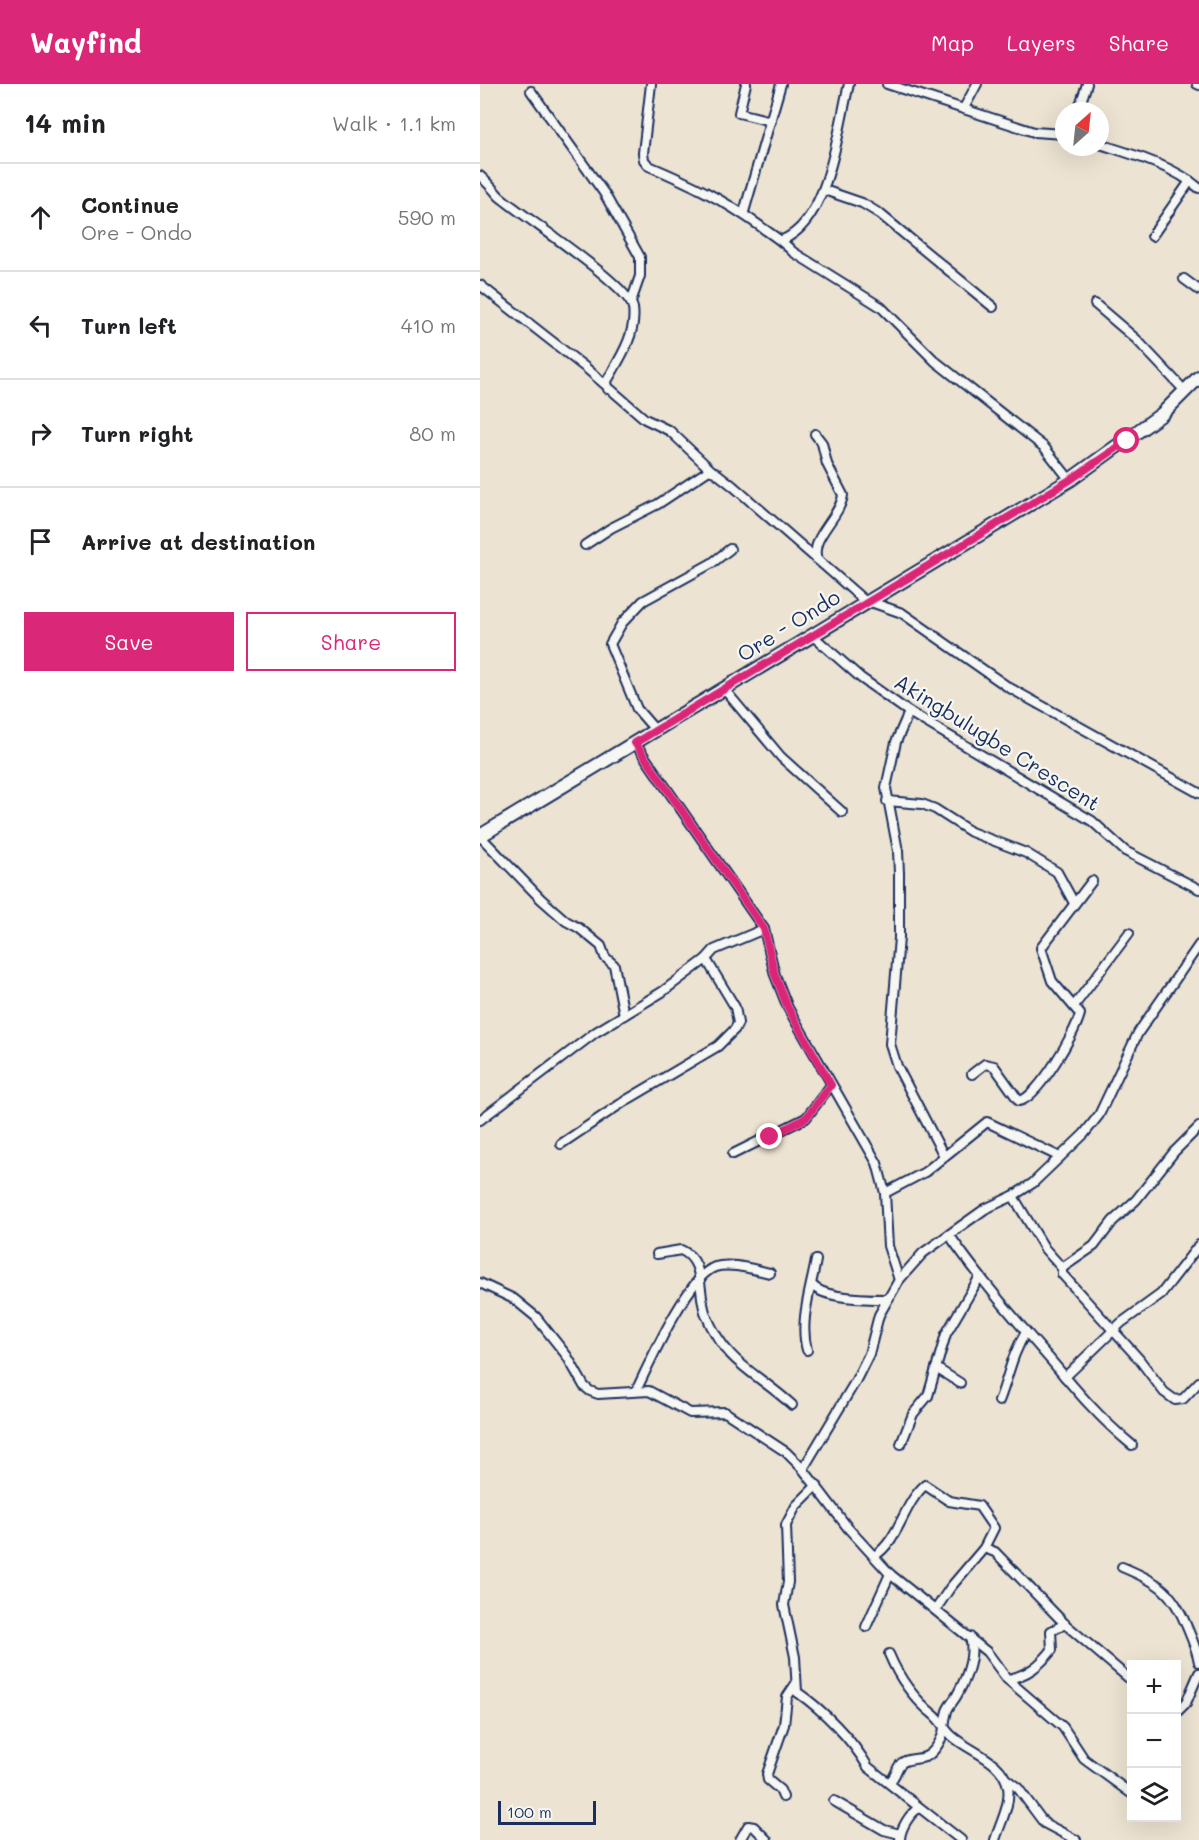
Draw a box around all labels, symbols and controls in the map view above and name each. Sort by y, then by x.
text: Wayfind [30,24,141,60]
text: Map [931,29,974,56]
text: Layers [1007,29,1076,56]
text: Share [1109,29,1169,56]
north arrow [1055,102,1109,156]
text: 14 min [24,106,106,140]
text: Walk · 1.1 km [332,110,456,136]
text: Continue [81,190,179,219]
icon: ahead [24,201,57,234]
text: 590 m [398,204,456,230]
text: Ore - Ondo [81,219,192,245]
icon: left [24,309,57,342]
text: Turn left [81,311,177,340]
text: 410 m [401,312,456,338]
icon: right [24,417,57,450]
text: Turn right [81,419,193,448]
text: 80 m [409,420,456,446]
route start [1113,427,1139,453]
icon: arrive [24,525,57,558]
text: Arrive at destination [81,527,316,556]
street label: Ore - Ondo [732,582,845,667]
button: Save [24,612,234,671]
button: Share [246,612,456,671]
street label: Akingbulugbe Crescent [890,667,1106,816]
route end [756,1123,782,1149]
map controls [1127,1660,1181,1822]
button: + [1127,1660,1181,1714]
button: − [1127,1714,1181,1768]
button: layers [1127,1768,1181,1822]
scale bar [498,1798,596,1826]
text: 100 m [507,1801,552,1822]

